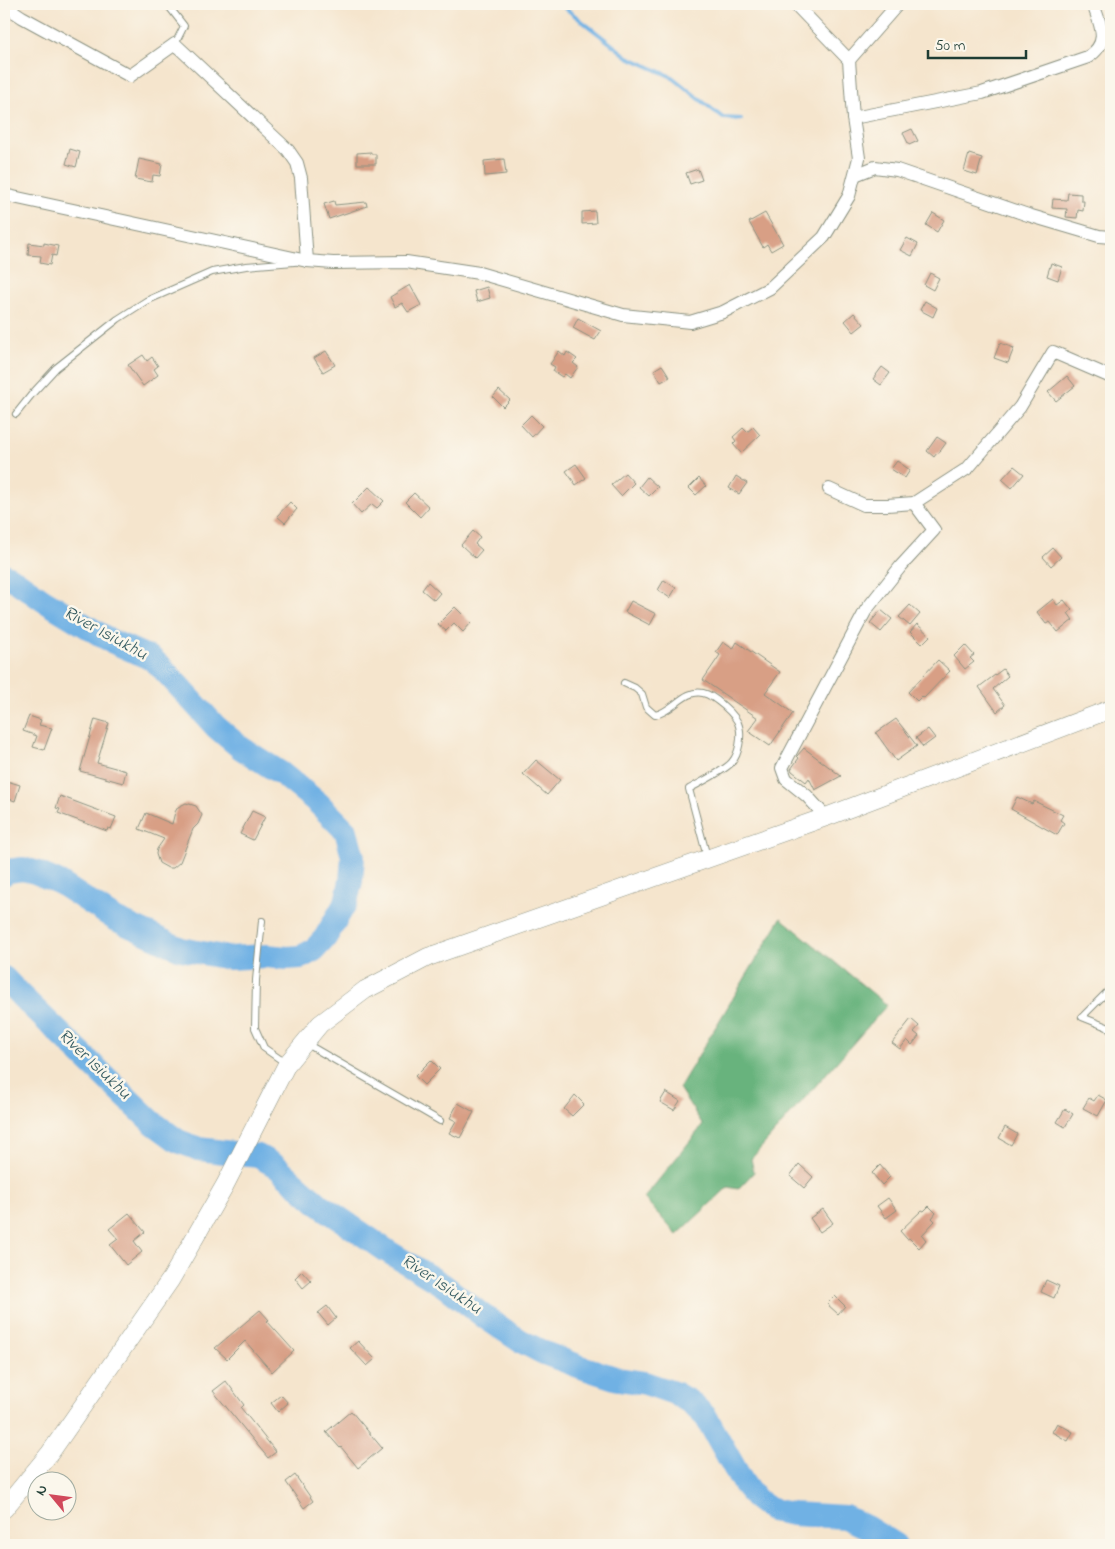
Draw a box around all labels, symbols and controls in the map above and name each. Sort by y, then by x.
scale bar [928,28,1025,60]
text: 50 m [935,35,966,57]
water label: River Isiukhu [58,600,152,668]
water label: River Isiukhu [52,1024,136,1106]
water label: River Isiukhu [395,1248,487,1322]
north arrow [28,1472,78,1522]
text: N [30,1481,53,1500]

